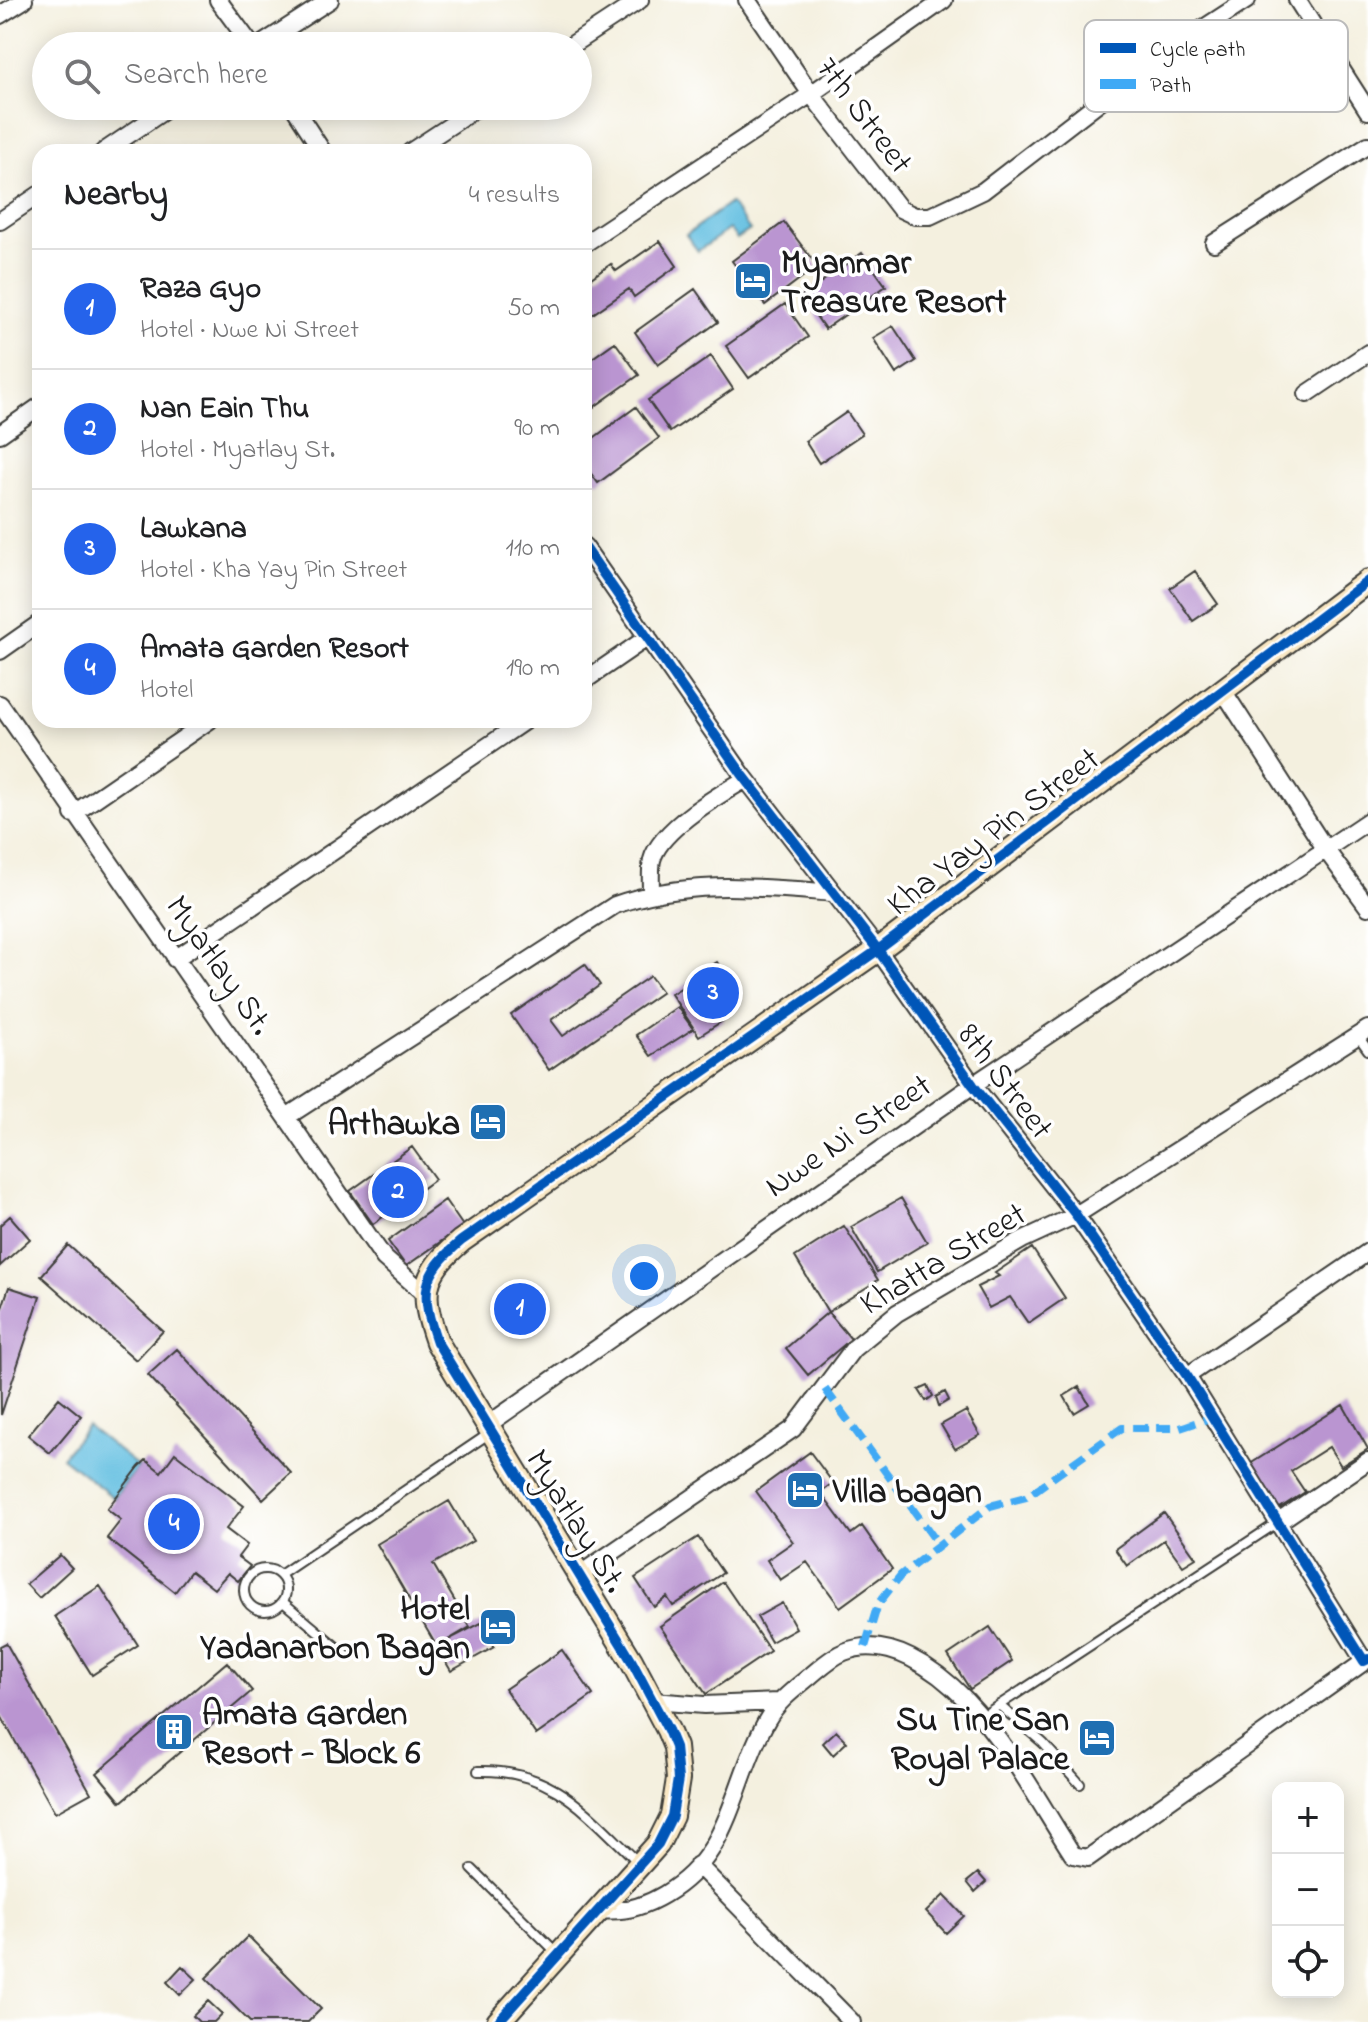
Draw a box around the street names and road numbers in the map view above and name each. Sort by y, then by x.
street label: 7th Street [802,47,924,186]
street label: Kha Yay Pin Street [877,736,1112,930]
street label: Myatlay St. [151,886,284,1047]
street label: 8th Street [943,1014,1064,1151]
street label: Nwe Ni Street [756,1063,943,1212]
street label: Khatta Street [851,1191,1037,1330]
street label: Myatlay St. [511,1441,638,1604]

